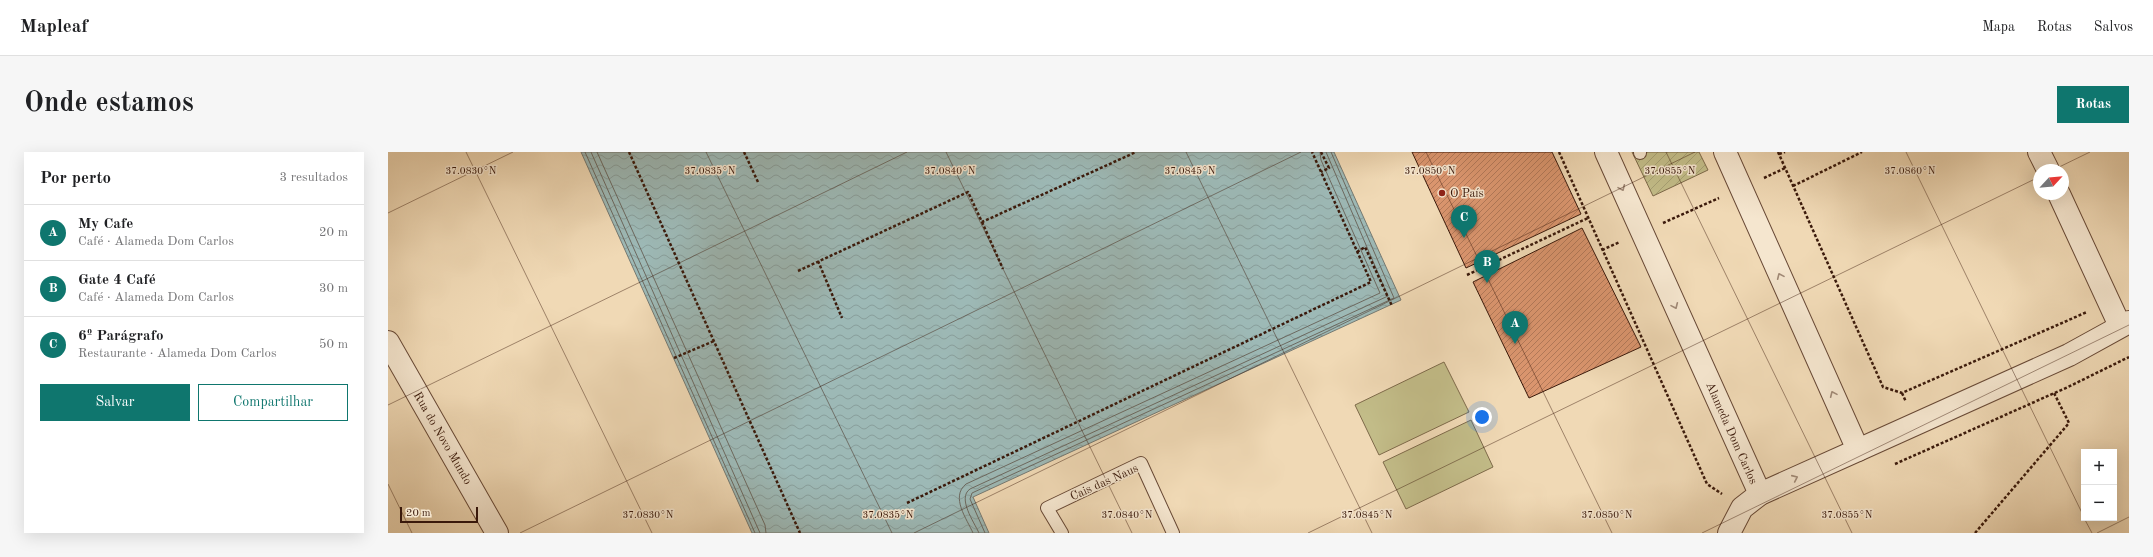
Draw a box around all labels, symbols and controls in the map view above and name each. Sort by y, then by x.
text: Mapleaf [20,18,88,37]
text: Mapa [1982,20,2015,34]
text: Rotas [2037,20,2072,34]
text: Salvos [2094,20,2133,34]
button: Rotas [2057,86,2129,123]
text: Onde estamos [24,90,194,118]
north arrow [2033,164,2069,200]
text: 37.0830°N [445,166,497,176]
text: 37.0835°N [684,166,736,176]
text: 37.0840°N [924,166,976,176]
text: 37.0845°N [1164,166,1216,176]
text: 37.0850°N [1404,166,1456,176]
text: 37.0855°N [1644,166,1696,176]
text: 37.0860°N [1884,166,1936,176]
text: Por perto [40,170,111,187]
text: 3 resultados [280,171,348,184]
one-way arrow [1617,183,1625,191]
marker: O País [1437,188,1447,198]
place label: O País [1450,188,1484,200]
pin: C [1451,205,1477,238]
text: My Cafe [78,217,133,232]
text: A [48,226,58,239]
text: 20 m [319,226,348,239]
text: Café · Alameda Dom Carlos [78,235,234,248]
pin: B [1474,250,1500,283]
one-way arrow [1777,272,1785,280]
text: Gate 4 Café [78,273,156,288]
text: B [48,282,58,295]
text: 30 m [319,282,348,295]
text: Café · Alameda Dom Carlos [78,291,234,304]
one-way arrow [1670,302,1678,310]
pin: A [1502,311,1528,344]
text: 6º Parágrafo [78,329,163,344]
text: C [49,338,57,351]
text: 50 m [319,338,348,351]
text: Restaurante · Alameda Dom Carlos [78,347,277,360]
street label: Alameda Dom Carlos [1703,381,1759,486]
button: Salvar [40,384,190,421]
button: Compartilhar [198,384,348,421]
street label: Rua do Novo Mundo [411,390,474,487]
one-way arrow [1830,391,1838,399]
your location [1472,407,1492,427]
map controls [2081,449,2117,521]
button: + [2081,449,2117,485]
street label: Cais das Naus [1068,463,1140,503]
one-way arrow [1791,475,1799,483]
button: − [2081,485,2117,521]
scale bar [400,505,478,524]
text: 20 m [406,508,431,519]
text: 37.0830°N [622,510,674,520]
text: 37.0835°N [862,510,914,520]
text: 37.0840°N [1101,510,1153,520]
text: 37.0845°N [1341,510,1393,520]
text: 37.0850°N [1581,510,1633,520]
text: 37.0855°N [1821,510,1873,520]

